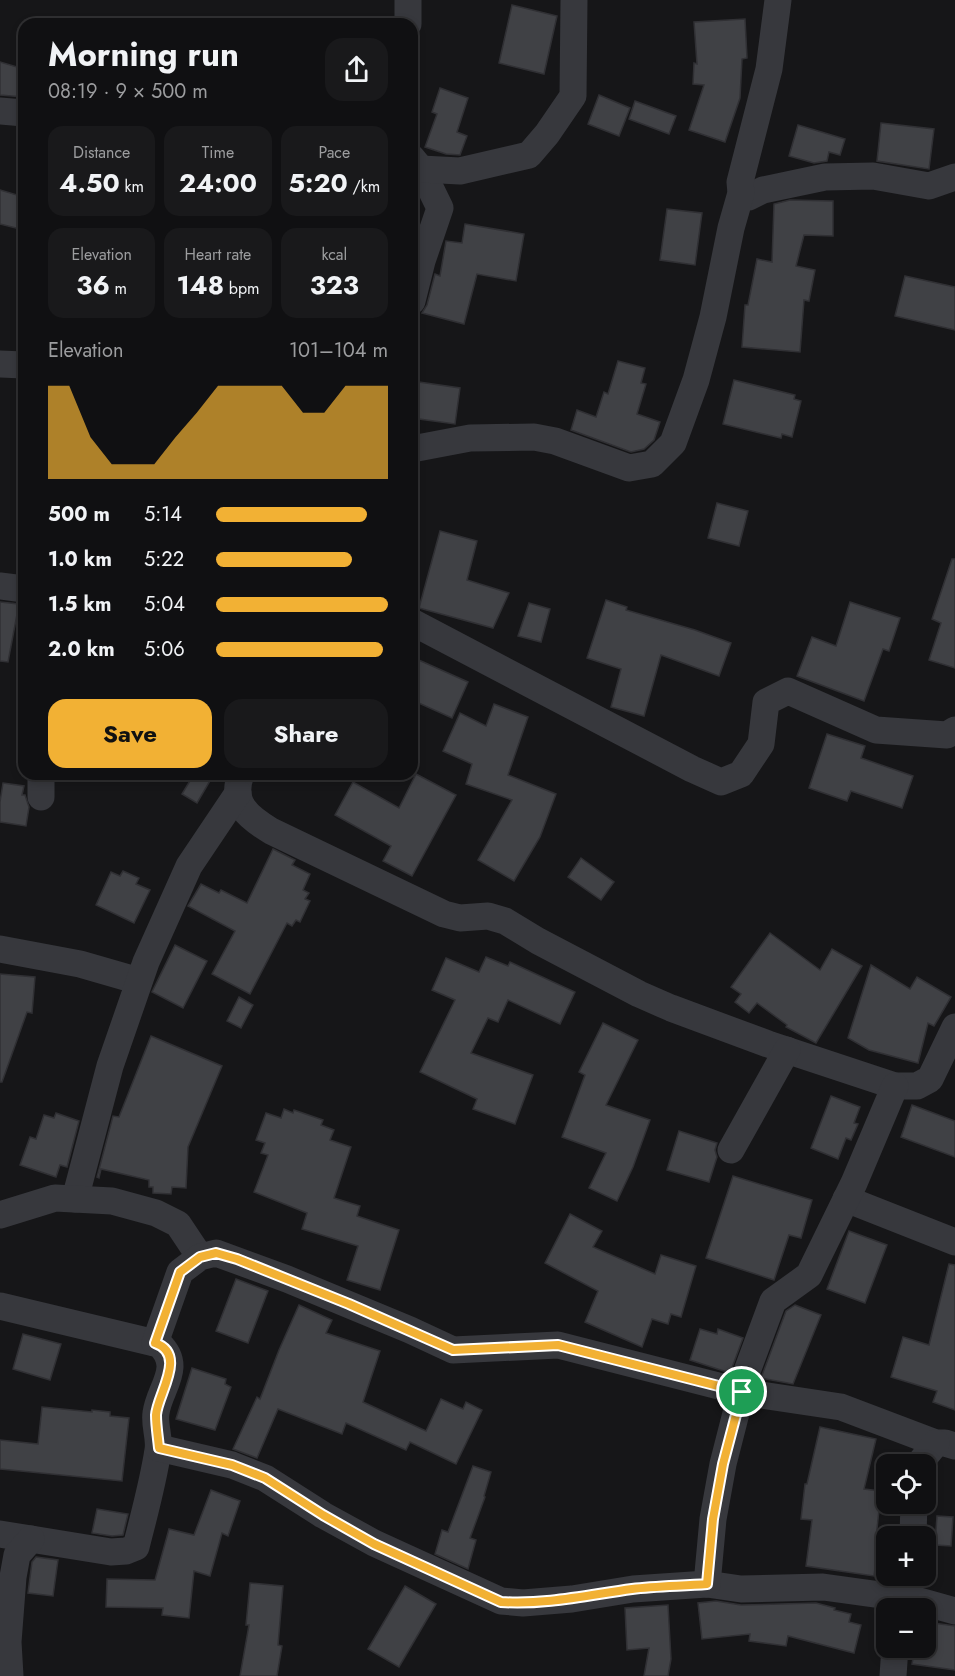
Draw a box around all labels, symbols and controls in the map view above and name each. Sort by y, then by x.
text: Morning run [48,31,239,78]
button: share [325,38,388,101]
text: 08:19 · 9 × 500 m [48,77,208,106]
text: Distance [73,141,130,164]
text: Time [202,141,234,164]
text: Pace [318,141,350,164]
text: 4.50 [59,164,120,202]
text: 24:00 [179,164,257,202]
text: 5:20 [288,164,348,202]
text: km [120,175,144,198]
text: /km [348,175,380,198]
text: Elevation [71,243,132,266]
text: Heart rate [185,243,251,266]
text: kcal [321,243,347,266]
text: 36 [76,266,110,304]
text: 148 [176,266,224,304]
text: 323 [310,266,359,304]
text: m [110,277,127,300]
text: bpm [224,277,260,300]
text: Elevation [48,336,123,365]
text: 101–104 m [289,336,388,365]
text: 500 m [48,500,110,529]
text: 5:14 [144,500,182,529]
text: 1.0 km [48,545,112,574]
text: 5:22 [144,545,184,574]
text: 1.5 km [48,590,111,619]
text: 5:04 [144,590,185,619]
text: 2.0 km [48,635,115,664]
text: 5:06 [144,635,185,664]
button: Save [48,699,212,768]
button: Share [224,699,388,768]
pin [716,1366,767,1417]
icon: arrive [725,1375,758,1408]
map controls [876,1454,936,1658]
button: locate [876,1454,936,1514]
button: + [876,1526,936,1586]
button: − [876,1598,936,1658]

